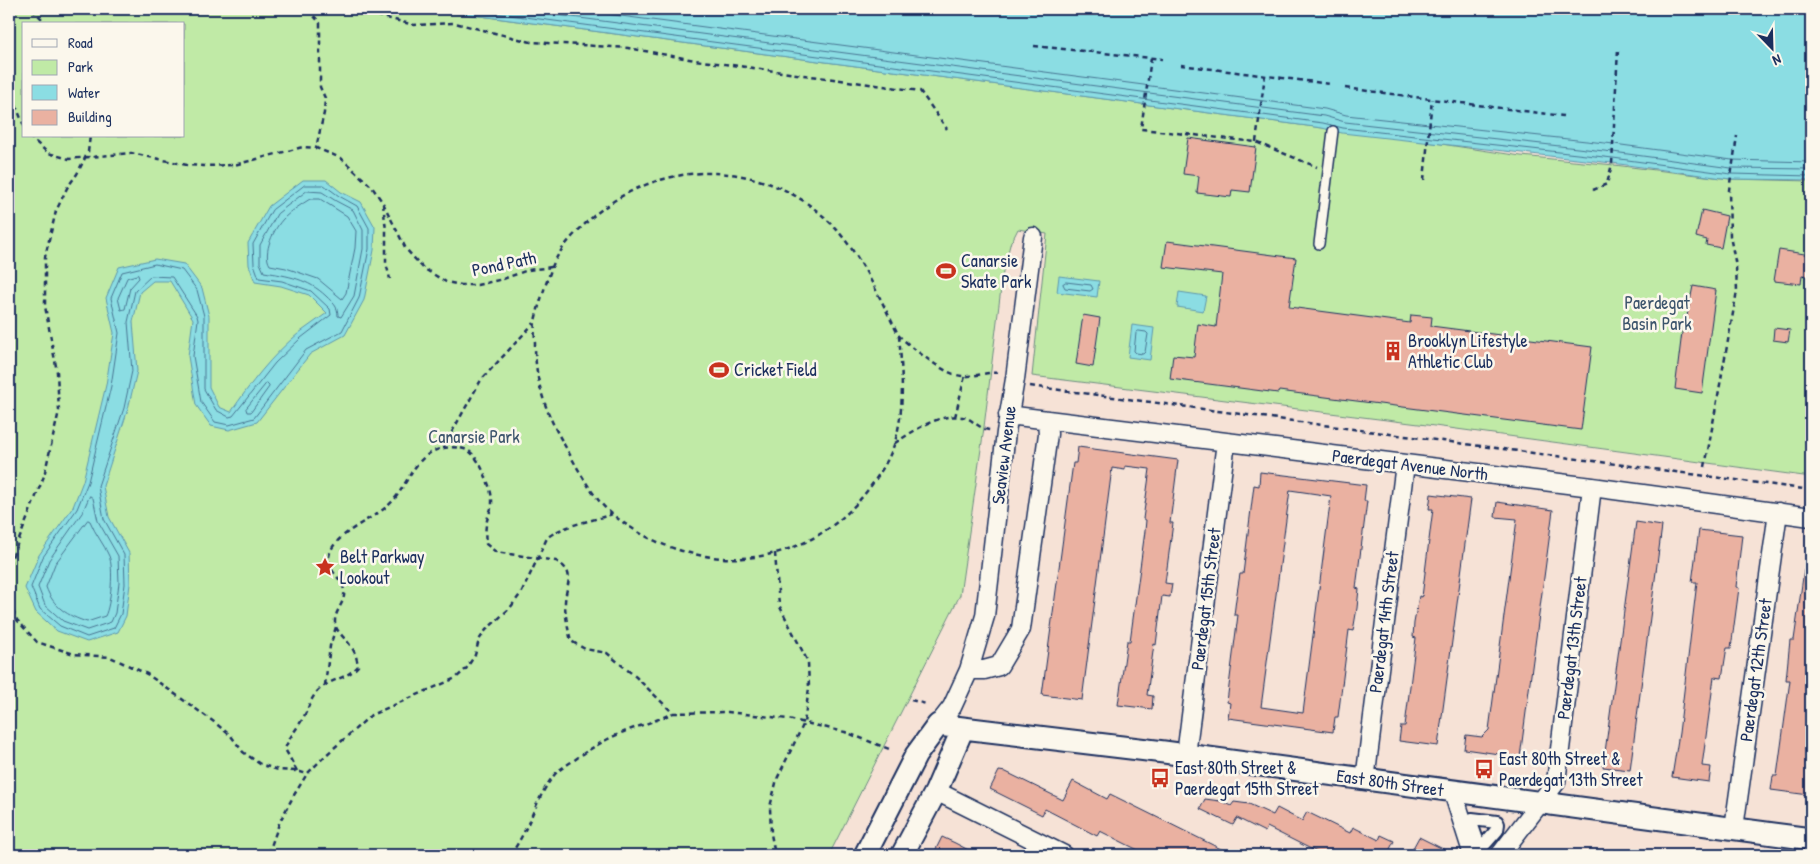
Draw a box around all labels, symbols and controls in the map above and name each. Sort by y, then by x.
legend [22,22,185,138]
north arrow [1748,22,1798,72]
text: Road [68,32,93,53]
text: N [1770,50,1784,71]
text: Park [68,56,93,77]
text: Water [68,82,100,103]
text: Building [68,106,112,127]
street label: Pond Path [470,244,539,282]
place label: Canarsie Skate Park [961,248,1032,294]
sports icon: Canarsie Skate Park [935,260,957,282]
park label: Paerdegat Basin Park [1622,290,1692,336]
place label: Brooklyn Lifestyle Athletic Club [1408,328,1528,374]
building icon: Brooklyn Lifestyle Athletic Club [1382,340,1404,362]
place label: Cricket Field [734,357,817,382]
sports icon: Cricket Field [708,359,730,381]
street label: Seaview Avenue [985,404,1022,506]
park label: Canarsie Park [428,424,520,449]
street label: Paerdegat Avenue North [1331,443,1490,487]
street label: Paerdegat 15th Street [1184,525,1227,672]
place label: Belt Parkway Lookout [340,544,425,590]
street label: Paerdegat 14th Street [1362,549,1405,694]
place icon: Belt Parkway Lookout [314,556,336,578]
street label: Paerdegat 13th Street [1550,574,1593,721]
street label: Paerdegat 12th Street [1733,596,1778,743]
place label: East 80th Street & Paerdegat 13th Street [1499,746,1644,792]
place label: East 80th Street & Paerdegat 15th Street [1175,755,1319,801]
bus stop icon: East 80th Street & Paerdegat 13th Street [1473,758,1495,780]
street label: East 80th Street [1335,763,1446,803]
bus stop icon: East 80th Street & Paerdegat 15th Street [1149,767,1171,789]

